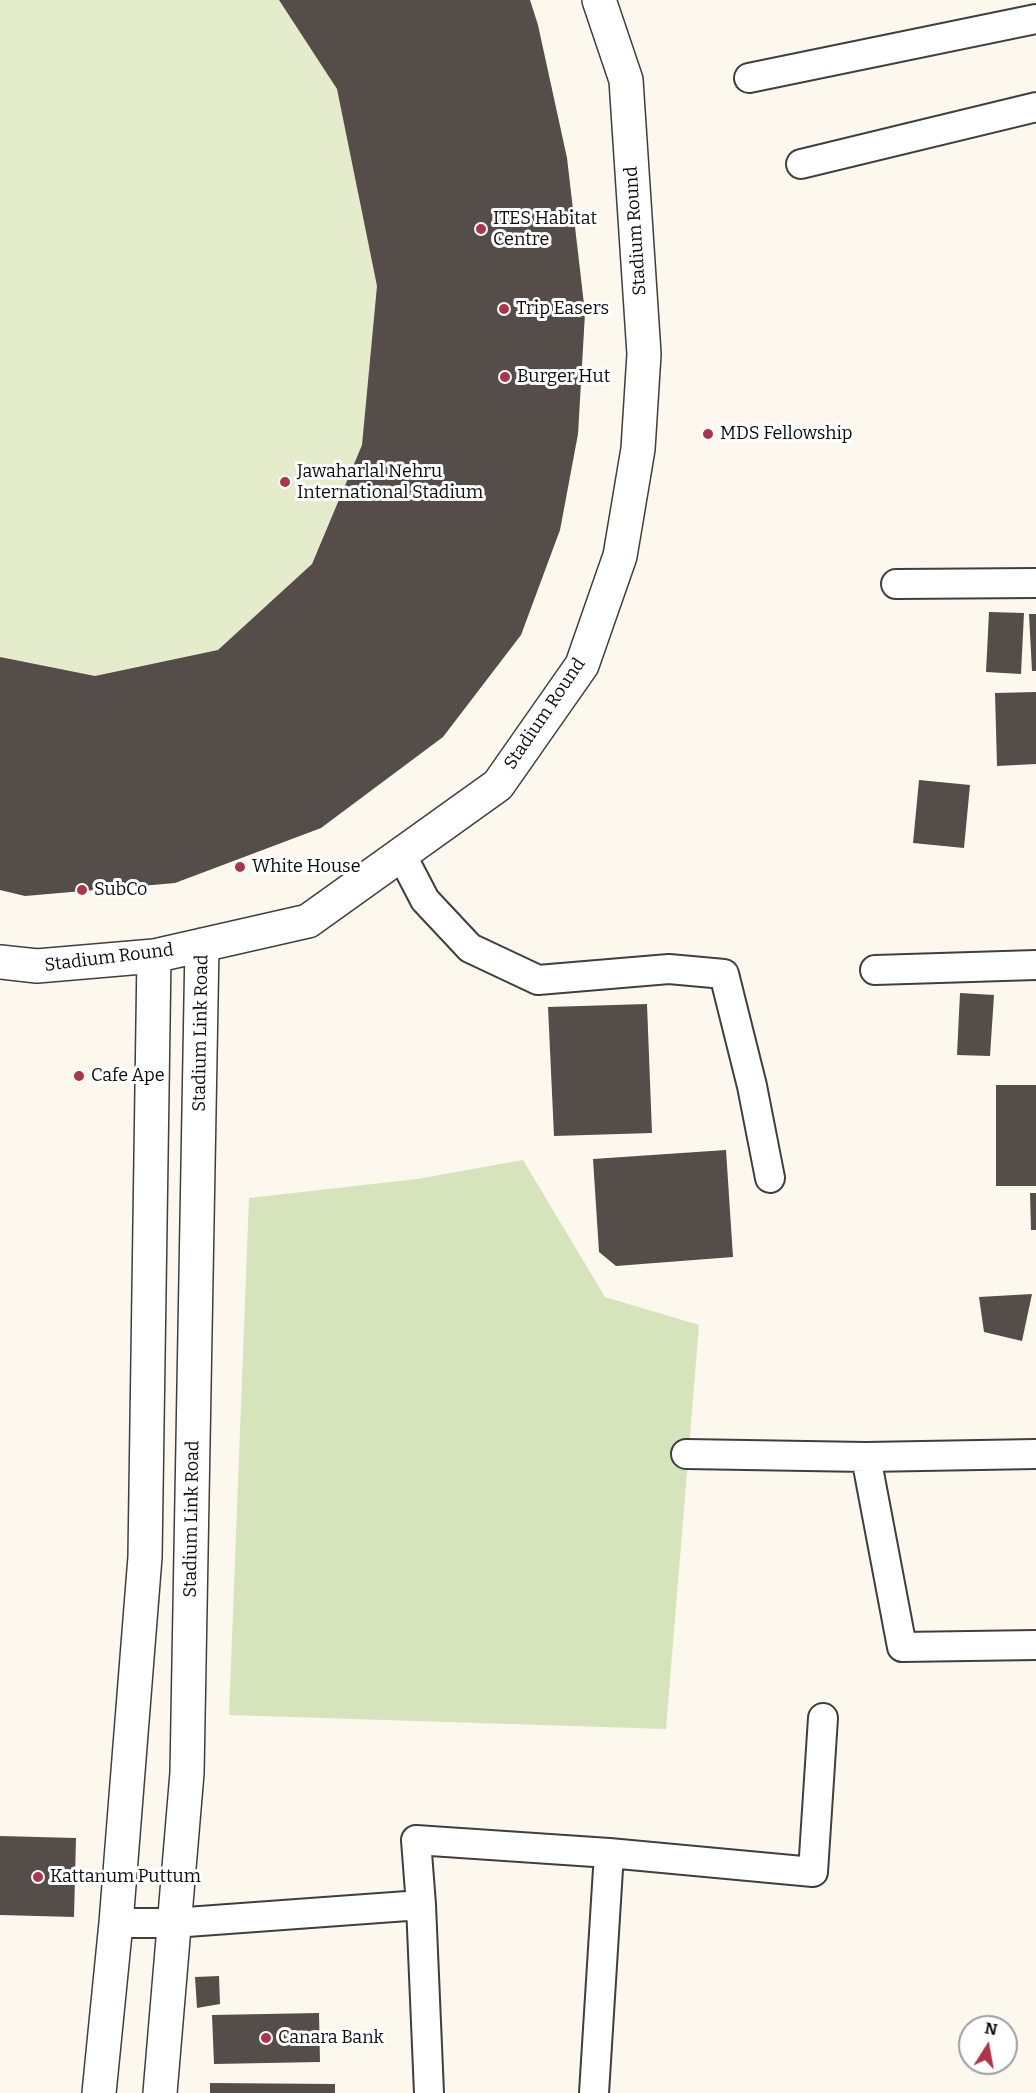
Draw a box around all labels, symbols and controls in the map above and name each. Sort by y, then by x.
street label: Stadium Round [621,166,651,296]
place label: ITES Habitat Centre [493,208,597,250]
marker: ITES Habitat Centre [474,222,488,236]
place label: Trip Easers [516,298,609,320]
marker: Trip Easers [497,302,511,316]
place label: Burger Hut [517,366,610,388]
marker: Burger Hut [498,370,512,384]
place label: MDS Fellowship [720,423,853,445]
marker: MDS Fellowship [701,427,715,441]
place label: Jawaharlal Nehru International Stadium [297,461,483,504]
marker: Jawaharlal Nehru International Stadium [278,475,292,489]
street label: Stadium Round [500,654,590,774]
place label: White House [252,856,360,878]
marker: White House [233,860,247,874]
place label: SubCo [94,879,147,901]
marker: SubCo [75,883,89,897]
street label: Stadium Round [43,939,175,977]
street label: Stadium Link Road [189,954,213,1112]
place label: Cafe Ape [91,1065,165,1087]
marker: Cafe Ape [72,1069,86,1083]
street label: Stadium Link Road [180,1440,204,1598]
place label: Kattanum Puttum [50,1866,201,1888]
marker: Kattanum Puttum [31,1870,45,1884]
north arrow [958,2015,1018,2075]
text: N [983,2018,999,2039]
place label: Canara Bank [278,2027,384,2049]
marker: Canara Bank [259,2031,273,2045]

